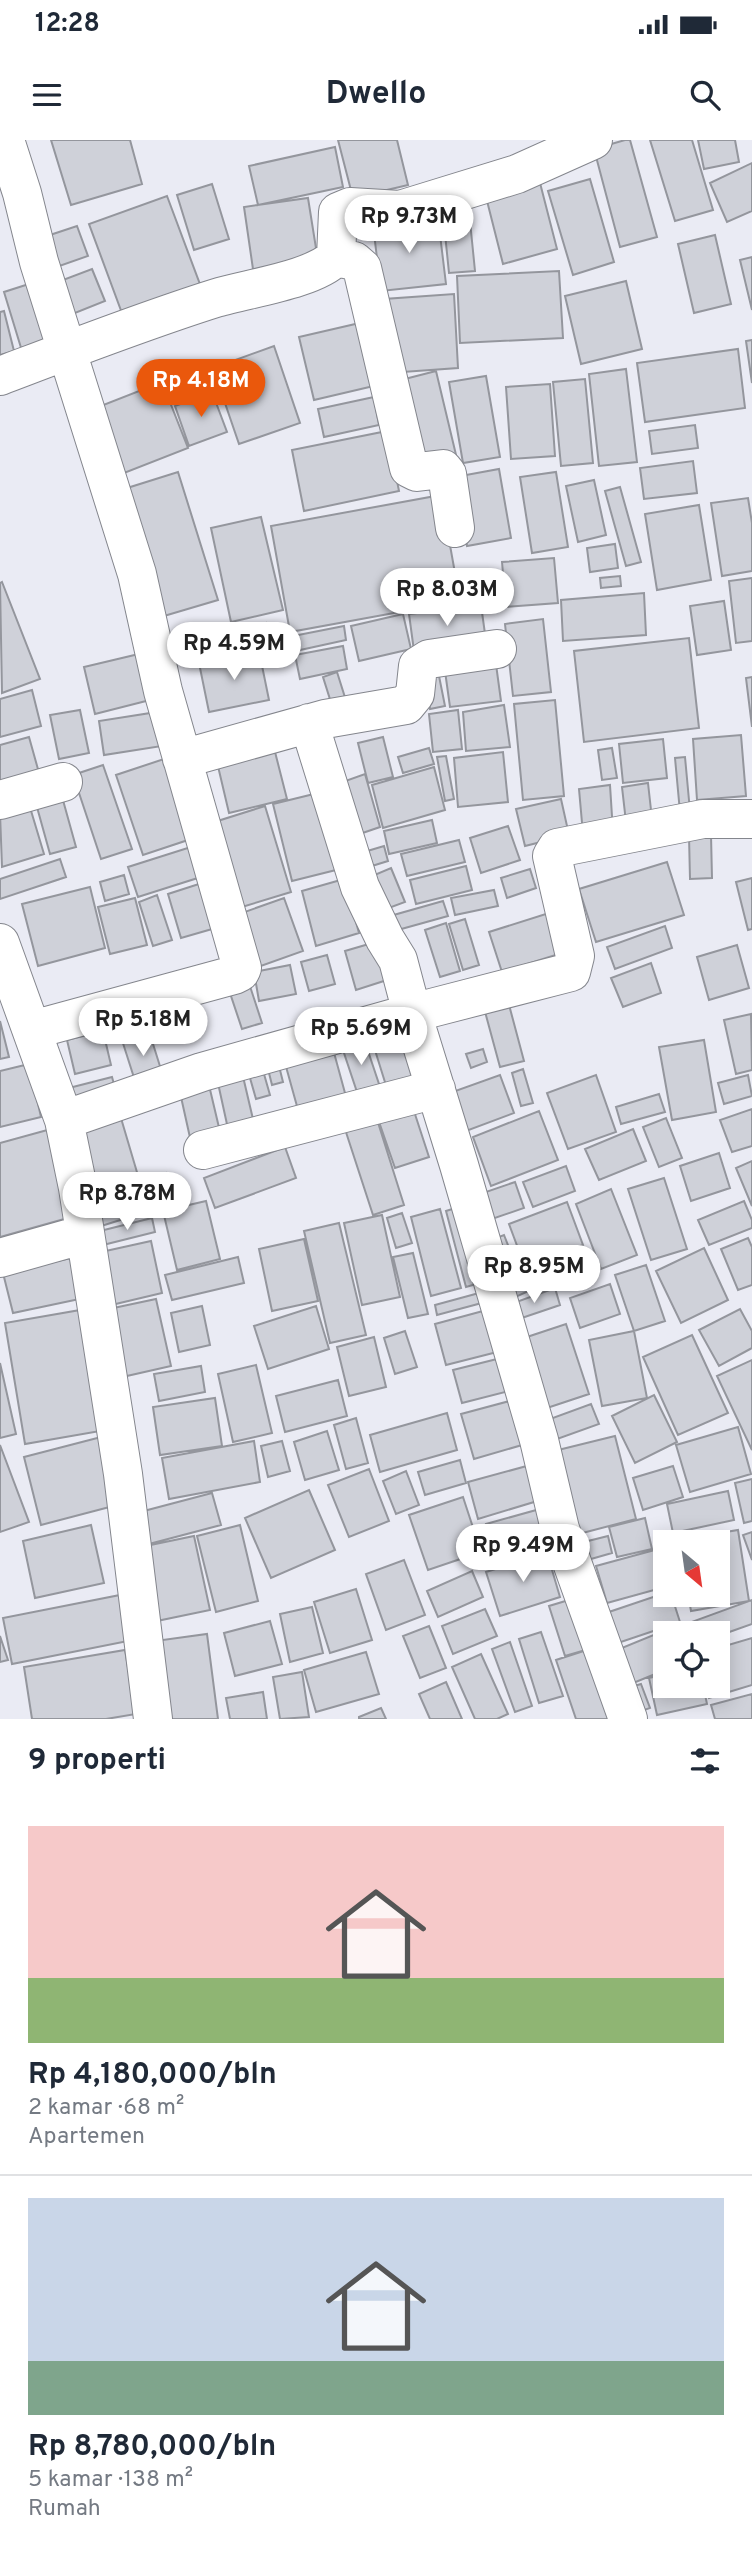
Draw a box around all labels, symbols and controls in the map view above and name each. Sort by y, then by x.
text: 12:28 [35,8,100,41]
text: Dwello [326,75,426,115]
icon: menu [28,76,66,114]
icon: search [686,76,724,114]
pin: Rp 9.73M [337,195,481,255]
text: Rp 9.73M [361,203,457,232]
pin: Rp 4.18M [129,359,273,419]
text: Rp 4.18M [152,367,250,396]
pin: Rp 8.03M [375,568,519,628]
text: Rp 8.03M [396,576,498,605]
pin: Rp 4.59M [162,622,306,682]
text: Rp 4.59M [183,630,285,659]
pin: Rp 5.18M [71,998,215,1058]
text: Rp 5.18M [95,1006,191,1035]
pin: Rp 5.69M [289,1007,433,1067]
text: Rp 5.69M [310,1015,412,1044]
pin: Rp 8.78M [55,1172,199,1232]
text: Rp 8.78M [78,1180,176,1209]
pin: Rp 8.95M [462,1246,606,1305]
text: Rp 8.95M [483,1253,585,1282]
pin: Rp 9.49M [451,1524,595,1584]
north arrow [653,1530,730,1606]
map controls [653,1530,730,1698]
text: Rp 9.49M [472,1532,574,1561]
button: locate [653,1621,730,1698]
icon: filters [686,1742,724,1780]
text: 9 properti [28,1743,166,1780]
icon: home [313,1871,439,1997]
text: Rp 4,180,000/bln [28,2057,277,2094]
text: 2 kamar · 68 m² [28,2094,184,2123]
text: Apartemen [28,2123,145,2152]
icon: home [313,2243,439,2369]
text: Rp 8,780,000/bln [28,2429,276,2466]
text: 5 kamar · 138 m² [28,2466,193,2495]
text: Rumah [28,2495,101,2524]

